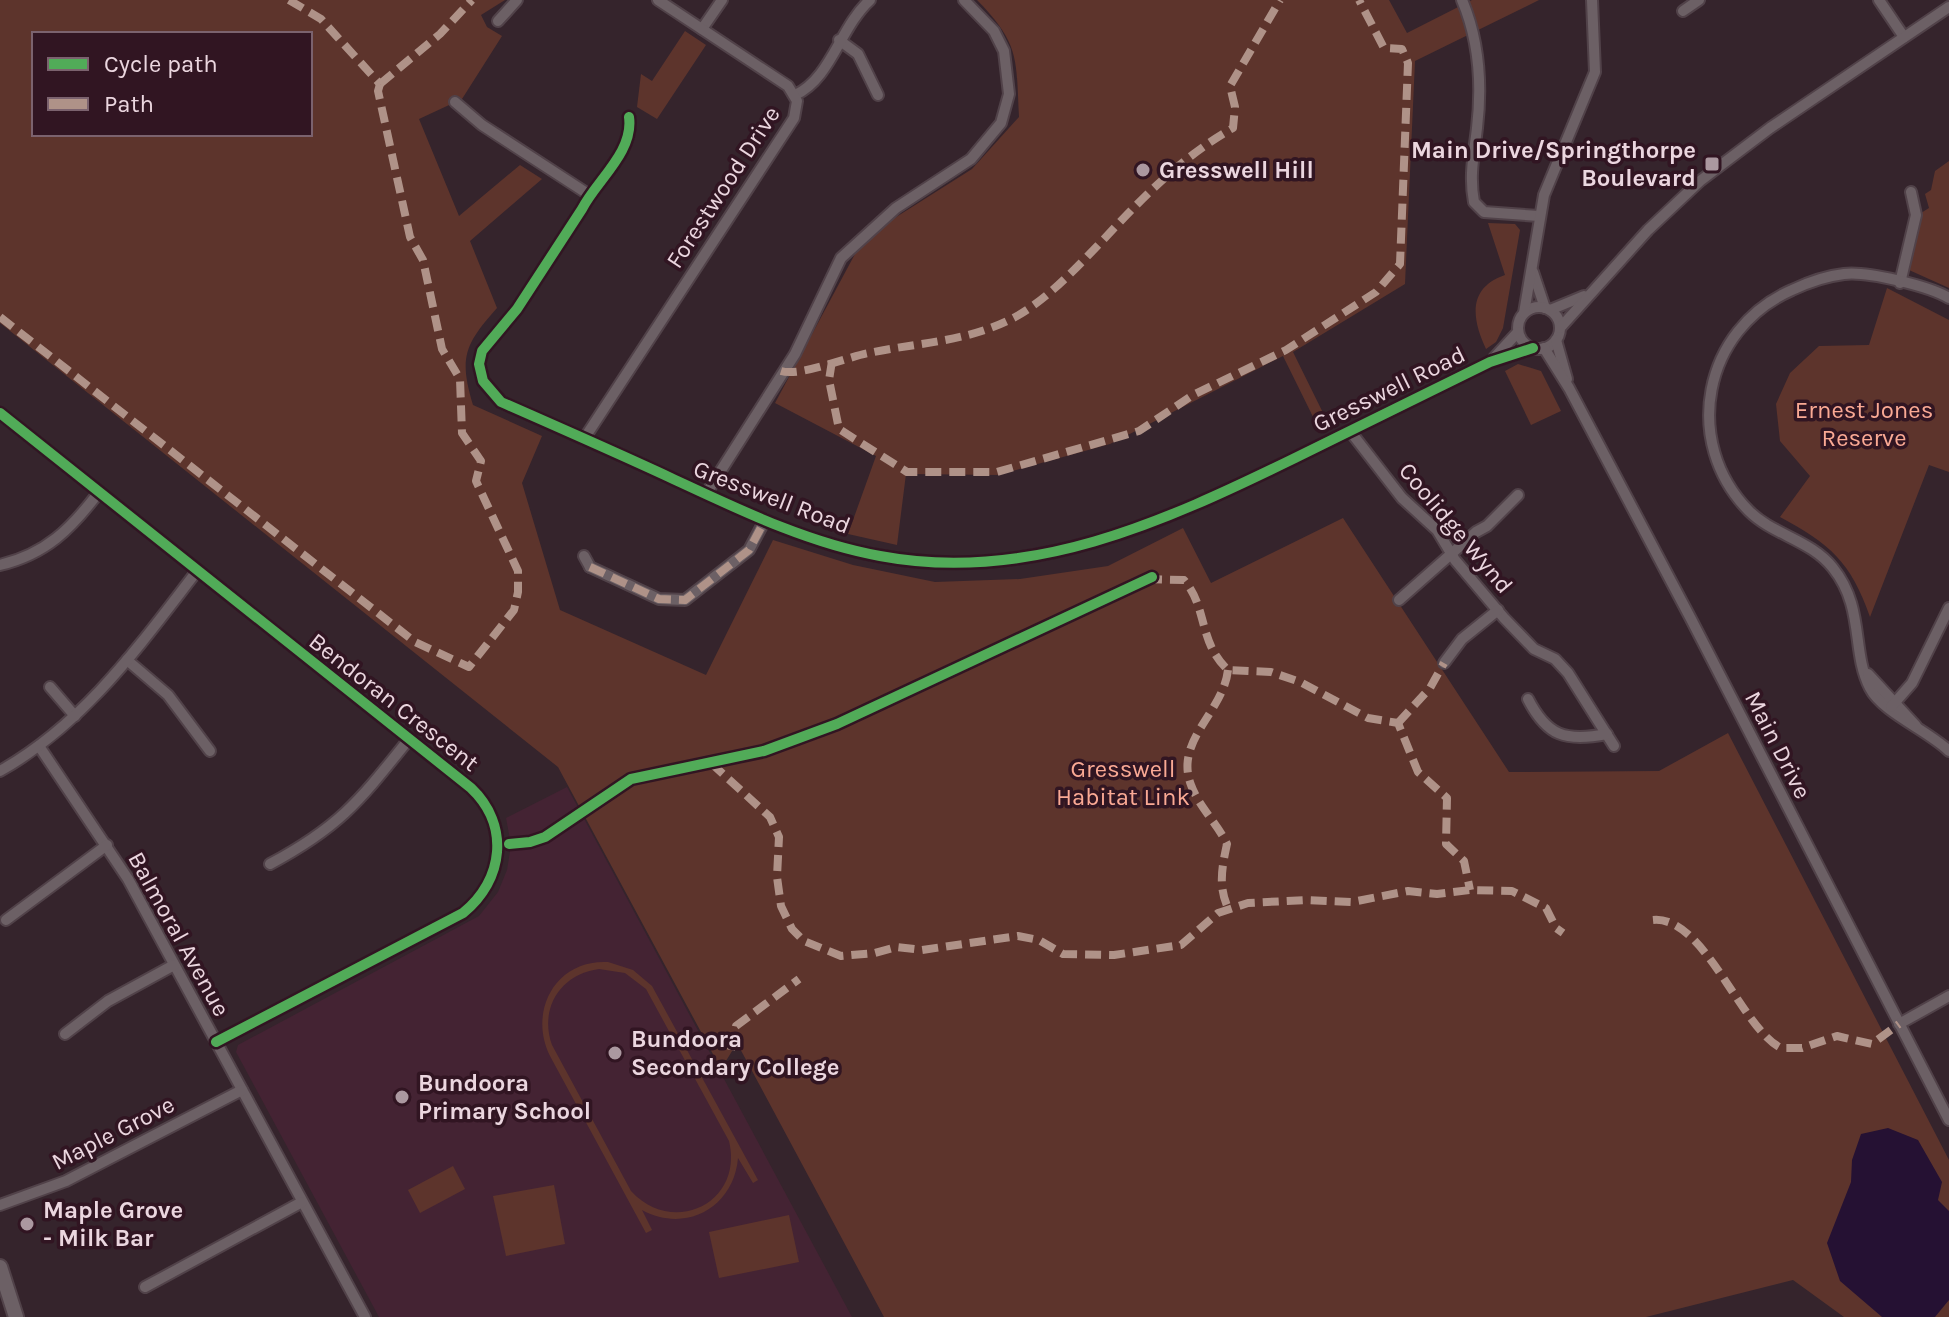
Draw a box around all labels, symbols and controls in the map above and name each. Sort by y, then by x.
legend [32,32,312,136]
text: Cycle path [104,50,218,78]
text: Path [104,90,154,118]
street label: Forestwood Drive [660,101,786,273]
place label: Main Drive/Springthorpe Boulevard [1411,136,1696,192]
marker: Main Drive/Springthorpe Boulevard [1703,155,1721,173]
place label: Gresswell Hill [1159,156,1314,184]
marker: Gresswell Hill [1134,161,1152,179]
street label: Gresswell Road [1308,340,1470,438]
park label: Ernest Jones Reserve [1795,396,1933,452]
street label: Gresswell Road [690,454,854,540]
street label: Coolidge Wynd [1393,457,1519,599]
street label: Bendoran Crescent [304,627,484,777]
street label: Main Drive [1739,687,1817,803]
park label: Gresswell Habitat Link [1056,755,1190,811]
street label: Balmoral Avenue [122,847,236,1021]
place label: Bundoora Secondary College [631,1025,839,1081]
marker: Bundoora Secondary College [606,1044,624,1062]
place label: Bundoora Primary School [418,1069,591,1125]
marker: Bundoora Primary School [393,1088,411,1106]
street label: Maple Grove [47,1090,179,1176]
place label: Maple Grove - Milk Bar [43,1196,183,1252]
marker: Maple Grove - Milk Bar [18,1215,36,1233]

